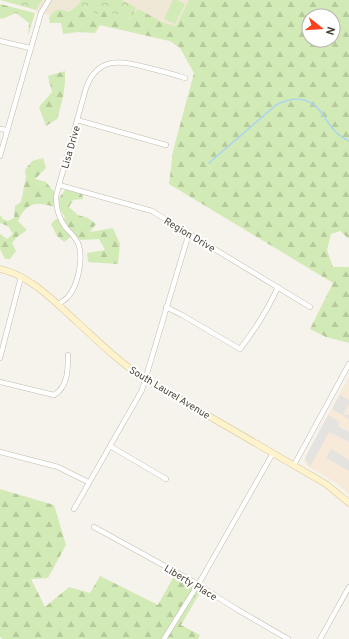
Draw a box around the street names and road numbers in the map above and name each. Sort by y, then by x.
street label: Lisa Drive [59,124,84,170]
street label: Region Drive [161,215,217,256]
street label: South Laurel Avenue [126,364,212,423]
street label: Liberty Place [161,562,219,604]

